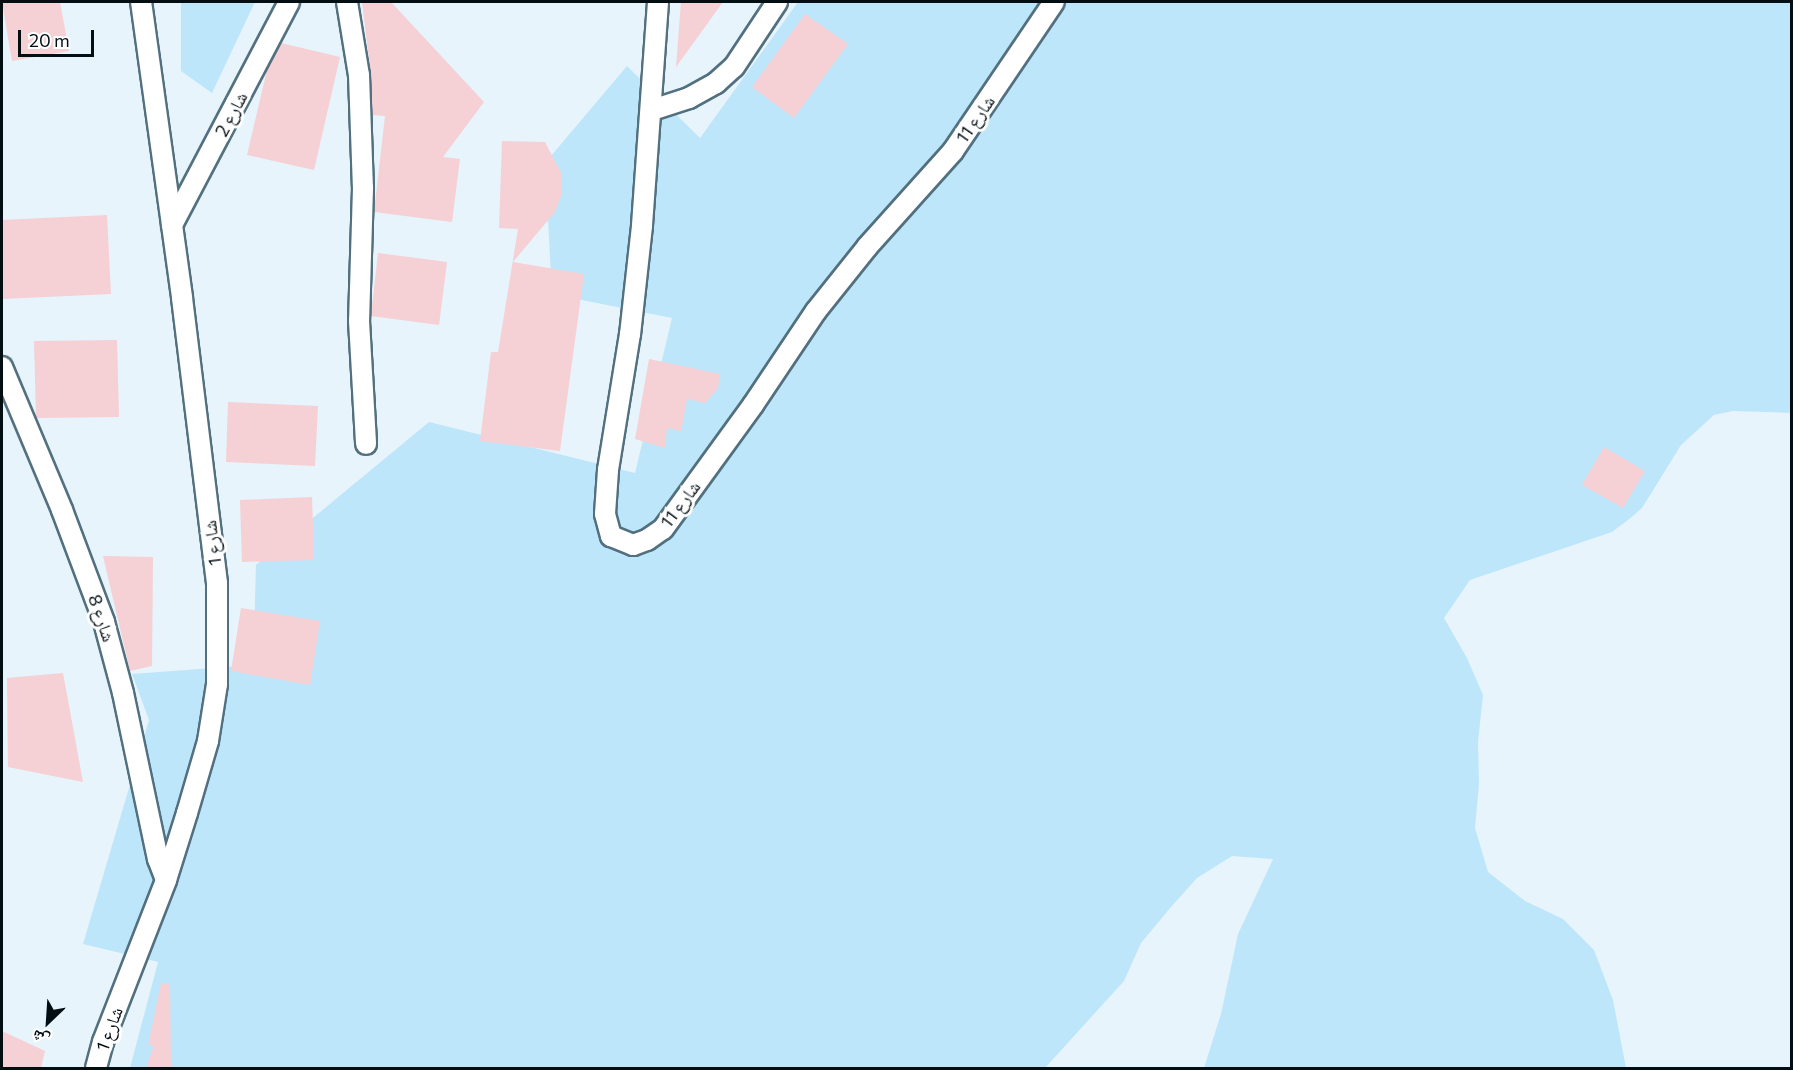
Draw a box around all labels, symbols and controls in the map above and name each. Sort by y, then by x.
scale bar [21,18,98,56]
text: 20 m [29,29,70,51]
street label: شارع 2 [210,88,252,140]
street label: شارع 11 [951,91,999,147]
street label: شارع 11 [655,476,705,532]
street label: شارع 1 [199,519,225,567]
street label: شارع 8 [84,592,120,644]
north arrow [18,992,78,1052]
street label: شارع 1 [91,1004,127,1054]
text: ش [28,1027,52,1051]

